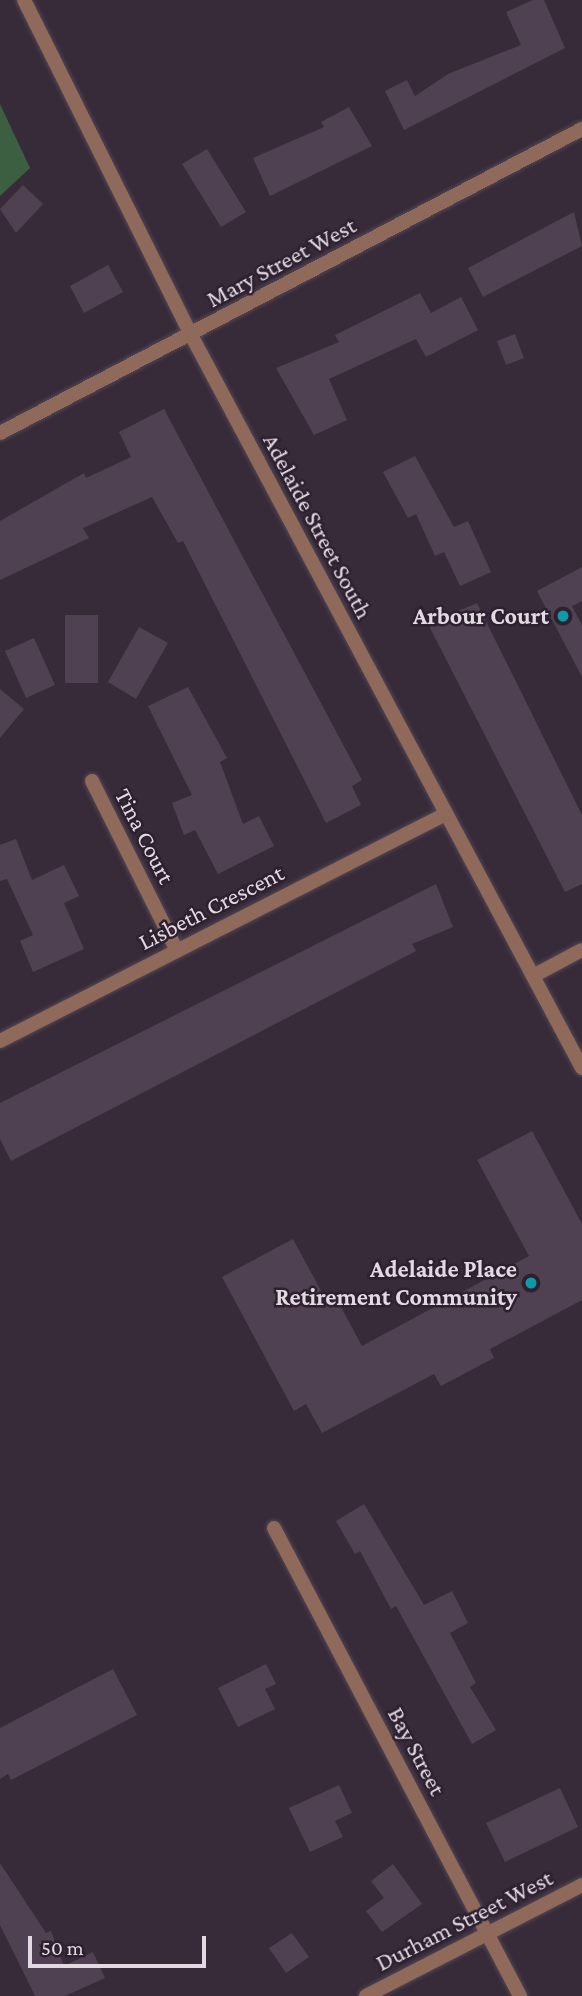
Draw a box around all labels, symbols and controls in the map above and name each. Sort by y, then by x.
street label: Mary Street West [201,211,361,313]
street label: Adelaide Street South [257,428,379,624]
place label: Arbour Court [413,602,549,630]
marker: Arbour Court [555,608,571,624]
street label: Tina Court [109,784,181,888]
street label: Lisbeth Crescent [134,858,288,956]
place label: Adelaide Place Retirement Community [275,1255,517,1311]
marker: Adelaide Place Retirement Community [523,1275,539,1291]
street label: Bay Street [382,1702,452,1800]
street label: Durham Street West [371,1863,557,1977]
scale bar [32,1923,210,1967]
text: 50 m [41,1936,84,1960]

